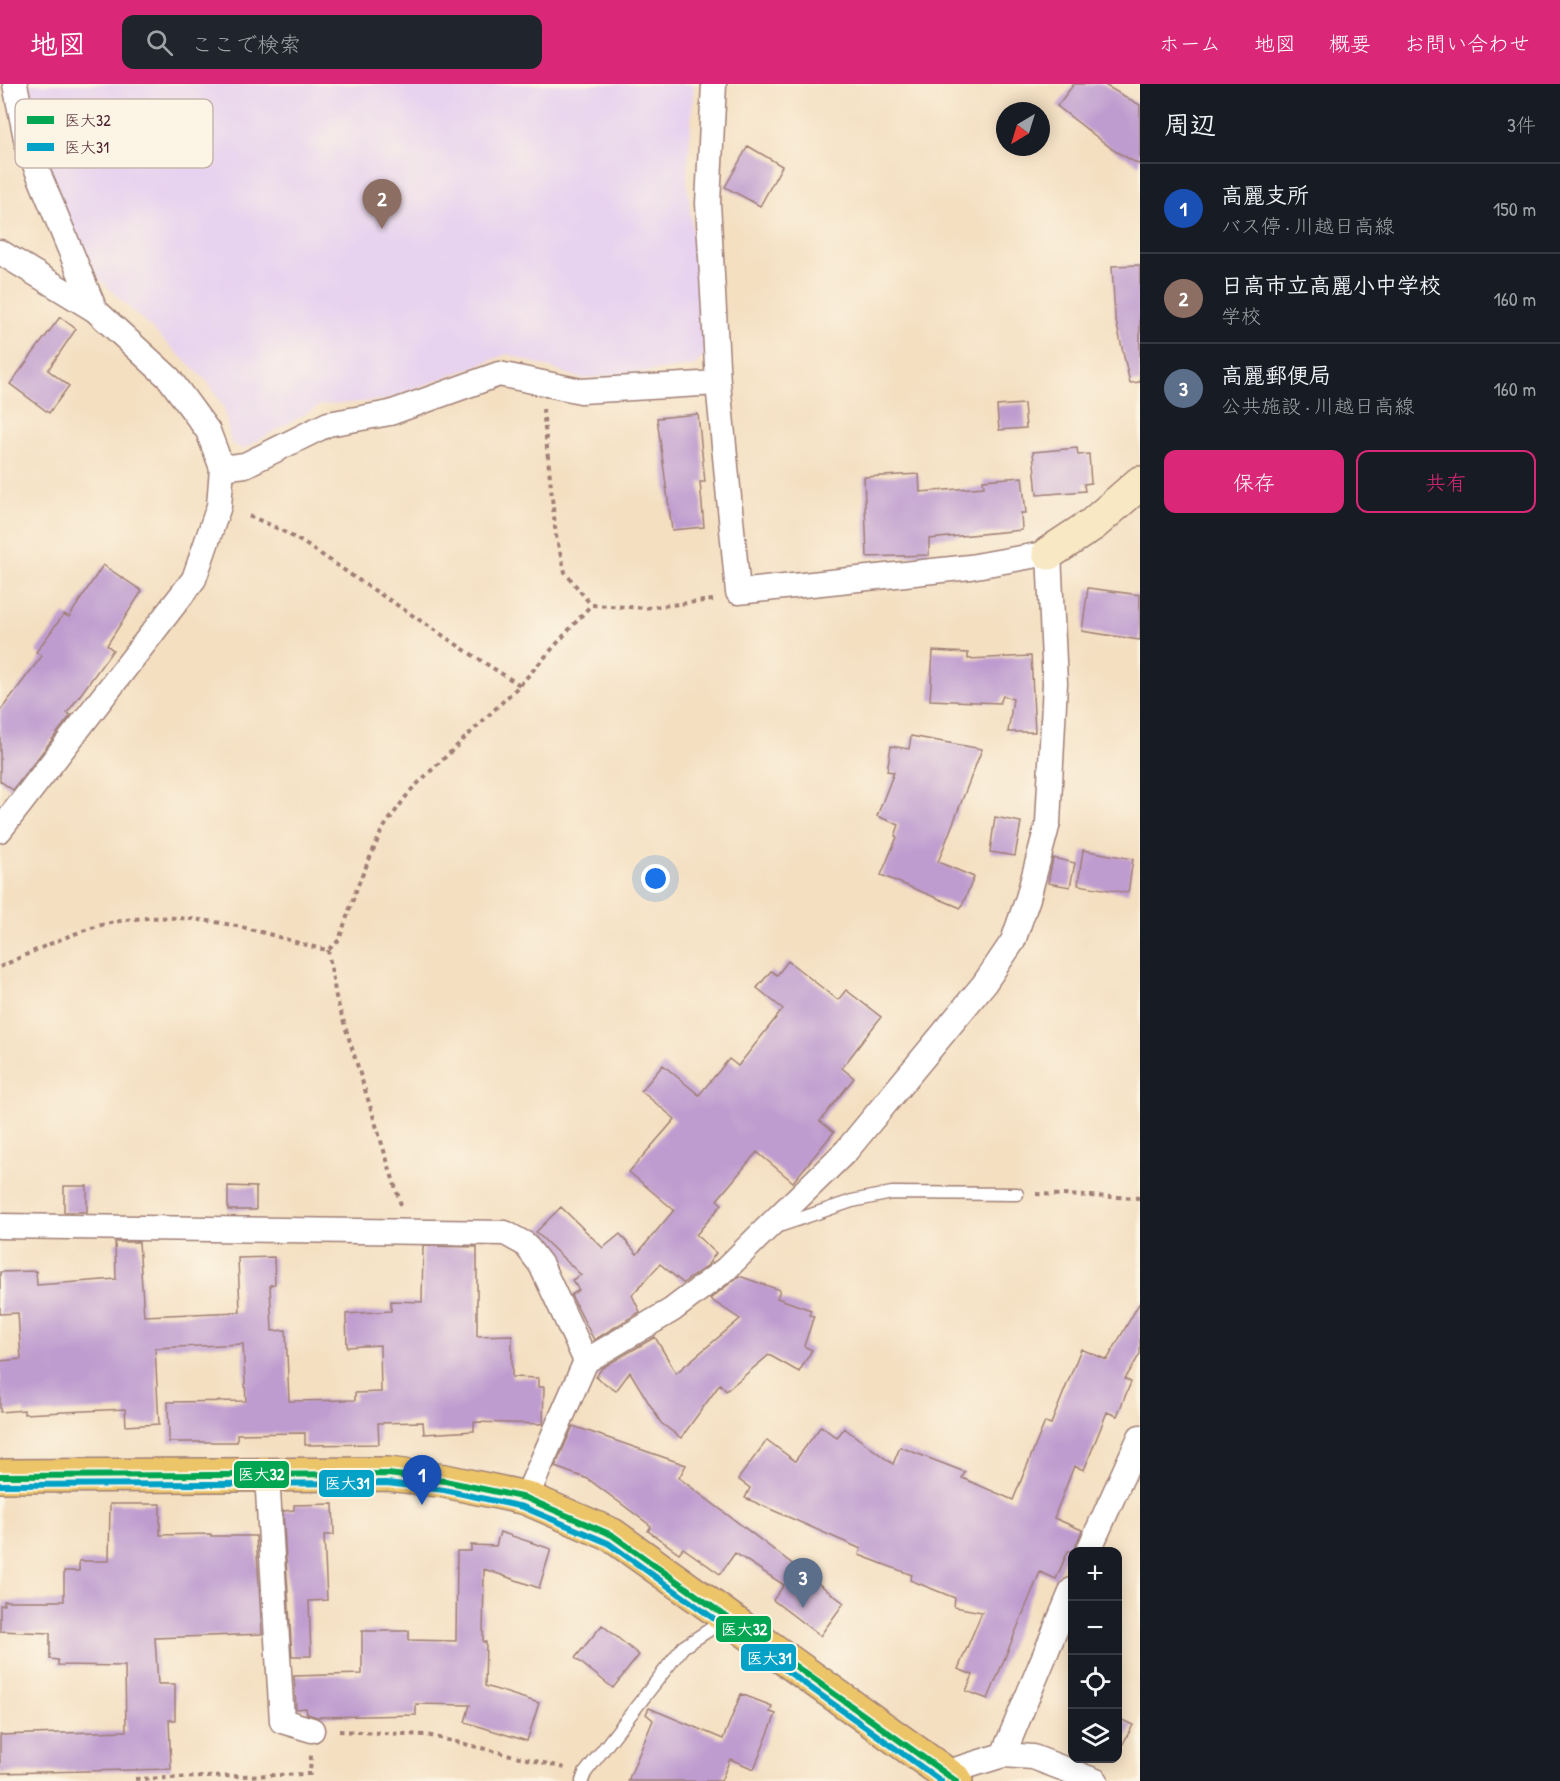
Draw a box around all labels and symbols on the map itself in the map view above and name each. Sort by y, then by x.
legend [15,99,213,168]
north arrow [996,102,1050,156]
text: 医大32 [64,109,111,131]
text: 医大31 [64,136,109,158]
pin: 2 [362,180,401,229]
your location [641,864,670,893]
pin: 1 [402,1456,442,1505]
line badge: 医大32 [233,1460,290,1489]
text: 医大32 [238,1463,285,1485]
line badge: 医大31 [318,1469,375,1498]
text: 医大31 [325,1472,370,1494]
pin: 3 [784,1558,822,1608]
line badge: 医大32 [715,1615,772,1643]
text: 医大32 [721,1618,768,1640]
line badge: 医大31 [740,1643,797,1672]
text: 医大31 [747,1647,792,1669]

